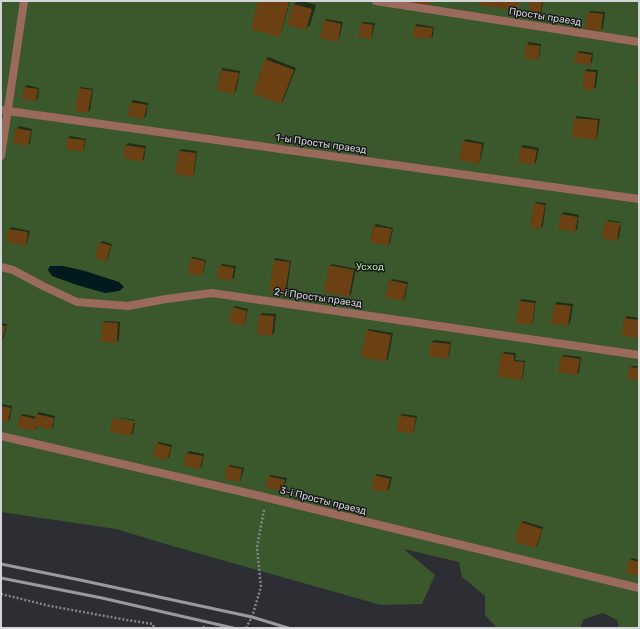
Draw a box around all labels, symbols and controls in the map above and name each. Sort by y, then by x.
street label: Просты праезд [508,5,582,29]
street label: 1-ы Просты праезд [275,132,367,156]
park label: Усход [356,261,384,273]
street label: 2-і Просты праезд [273,286,363,310]
street label: 3-і Просты праезд [278,484,368,518]

